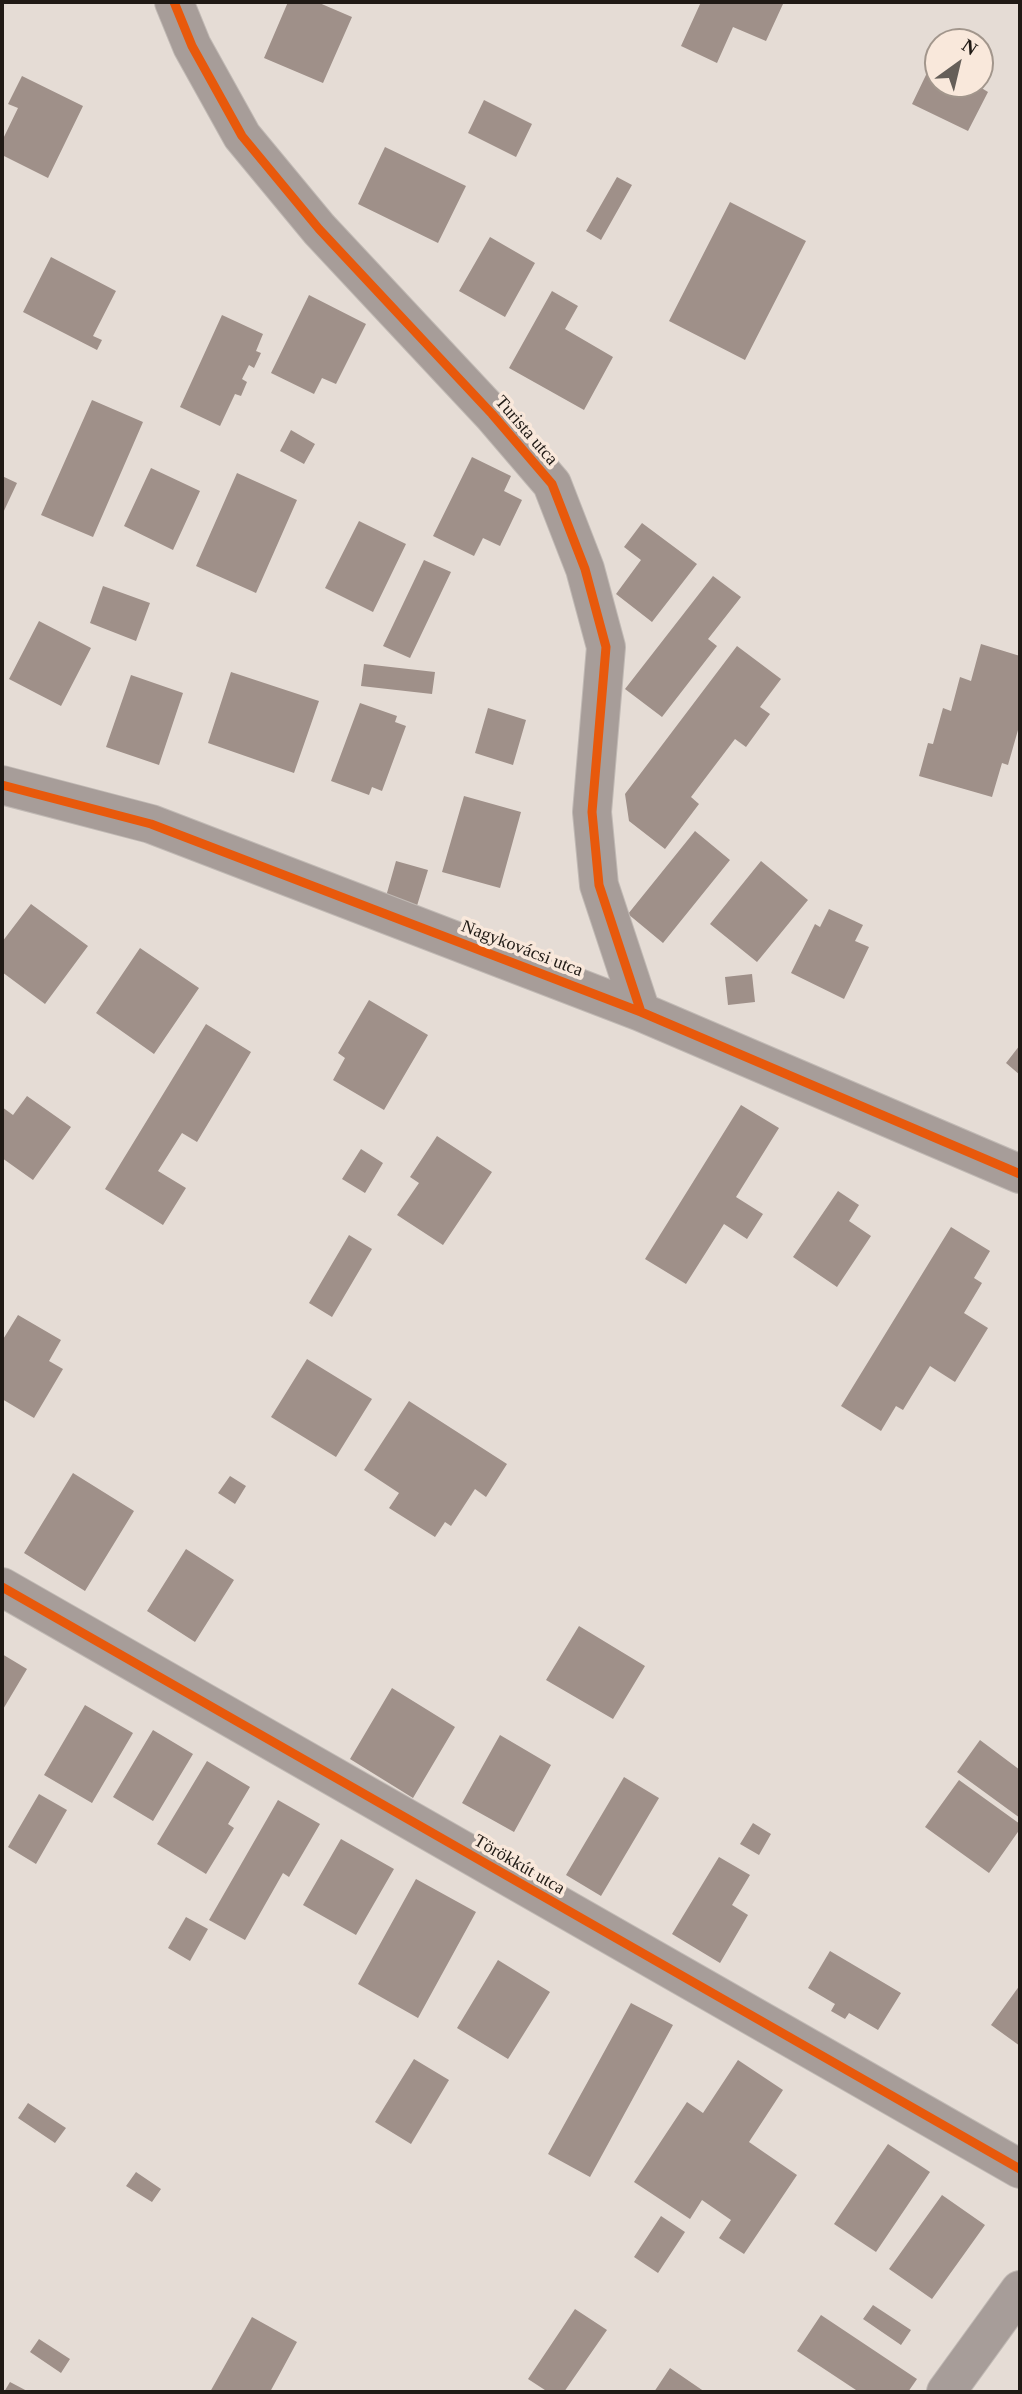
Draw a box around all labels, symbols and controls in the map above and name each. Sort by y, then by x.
north arrow [924,28,994,98]
text: N [958,34,981,59]
street label: Turista utca [490,392,562,470]
street label: Nagykovácsi utca [458,916,586,982]
street label: Törökkút utca [470,1830,568,1900]

